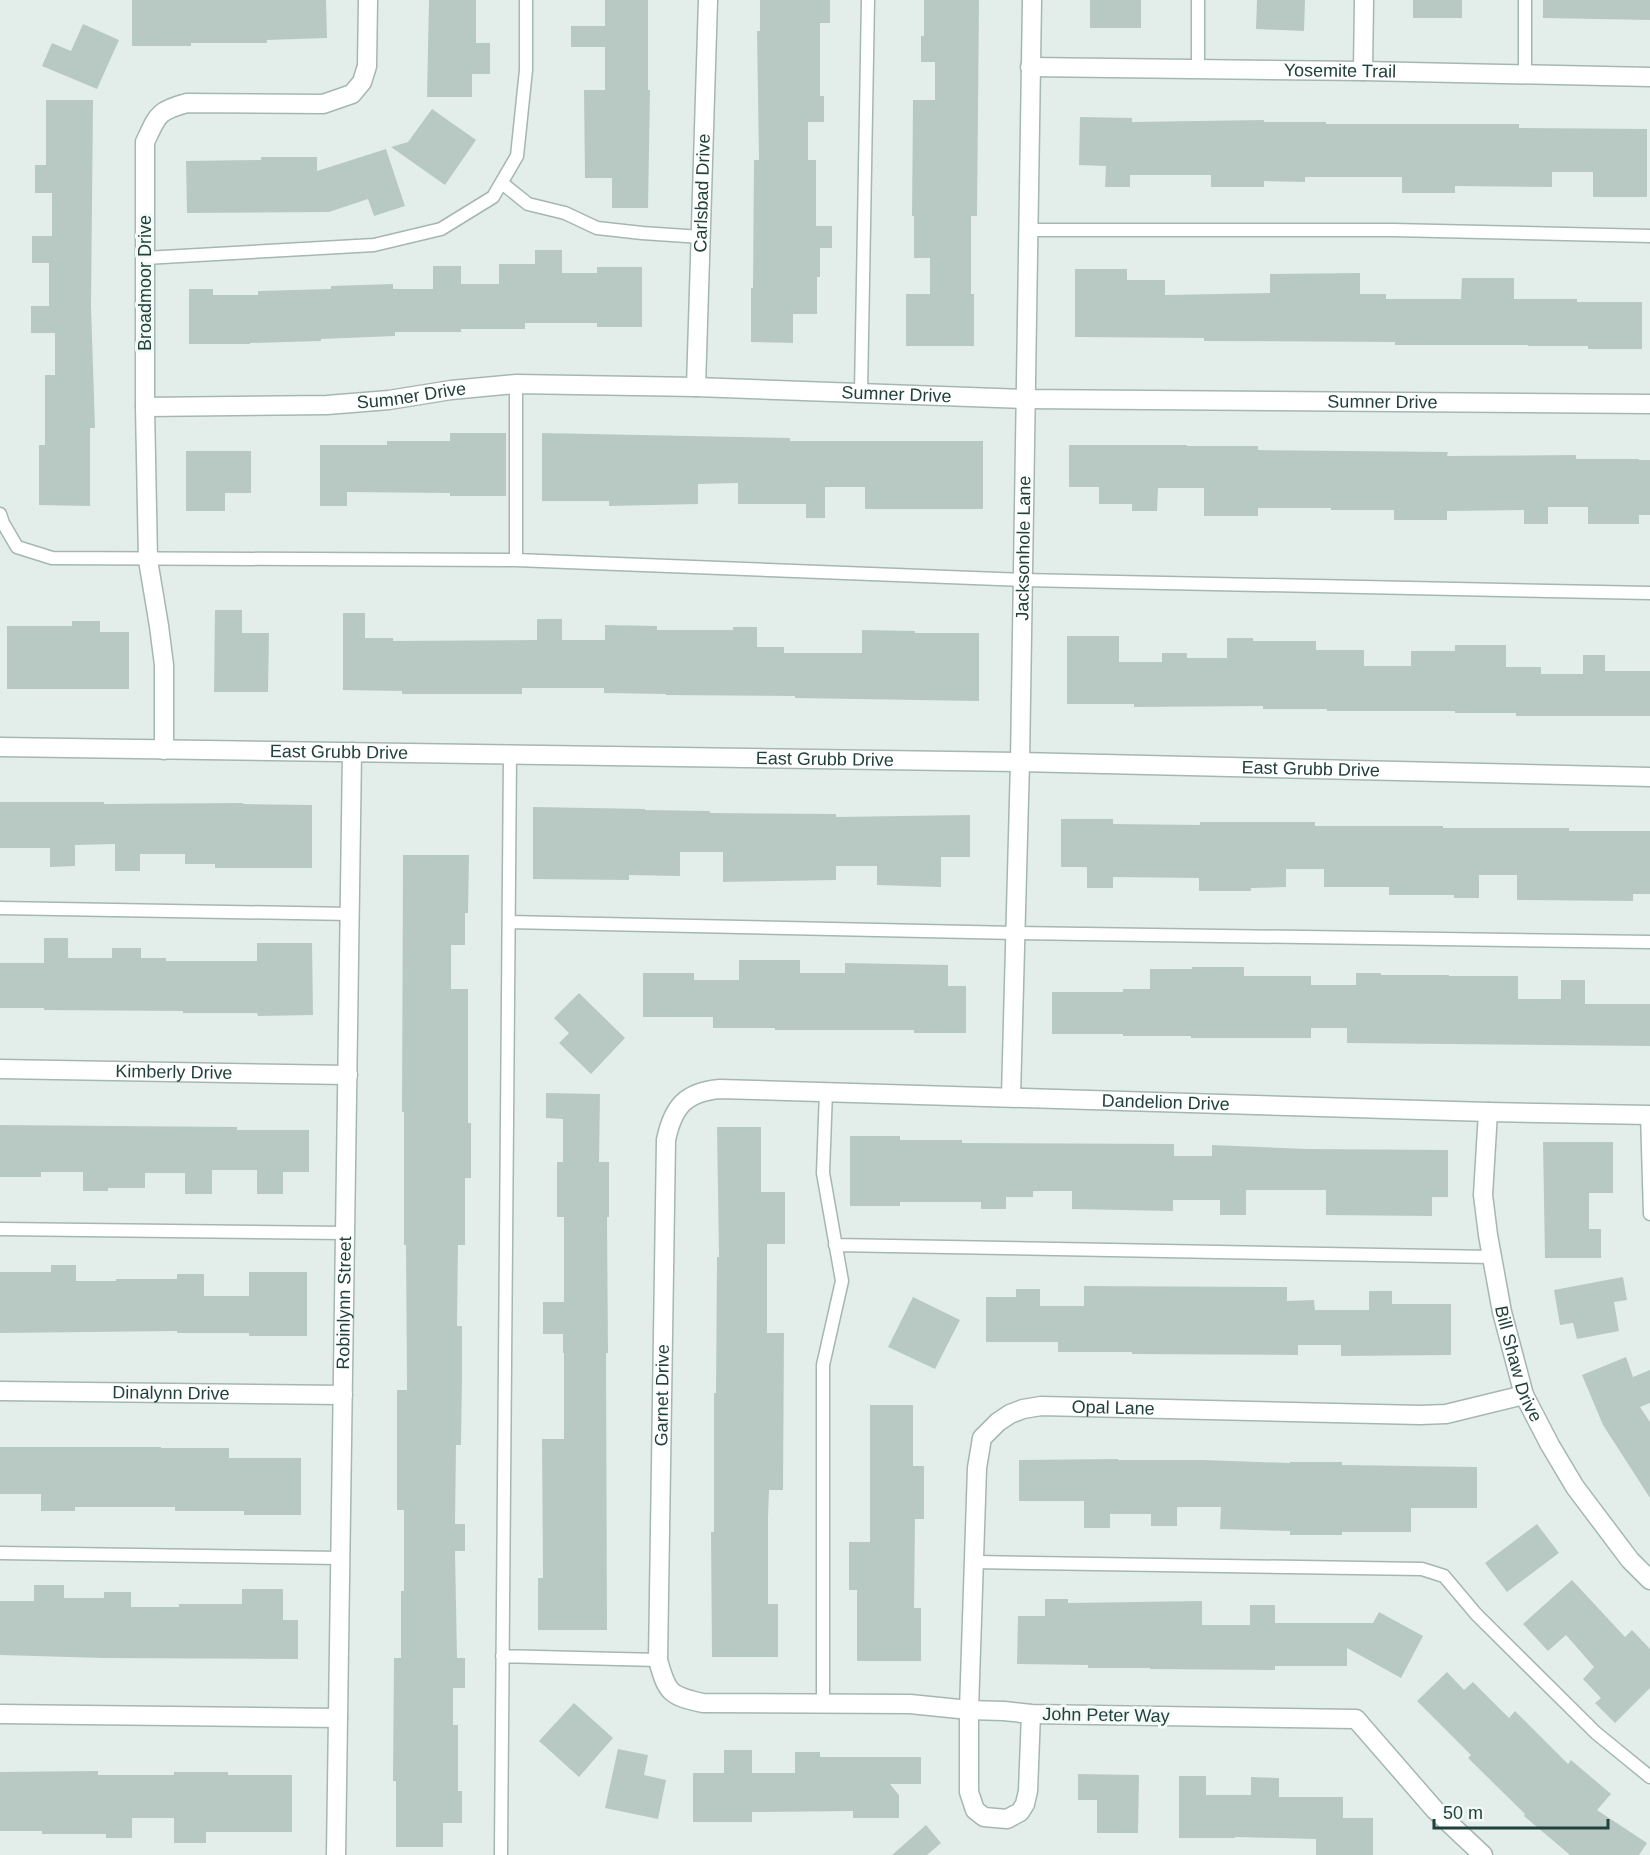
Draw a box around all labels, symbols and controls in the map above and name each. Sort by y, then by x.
street label: Yosemite Trail [1284,60,1396,82]
street label: Carlsbad Drive [690,133,714,253]
street label: Broadmoor Drive [135,215,155,351]
street label: Sumner Drive [356,379,467,413]
street label: Sumner Drive [841,382,952,406]
street label: Sumner Drive [1327,391,1438,412]
street label: Jacksonhole Lane [1012,475,1035,621]
street label: East Grubb Drive [270,741,408,763]
street label: East Grubb Drive [756,748,894,770]
street label: East Grubb Drive [1242,757,1380,781]
street label: Kimberly Drive [115,1061,233,1083]
street label: Dandelion Drive [1101,1090,1230,1114]
street label: Robinlynn Street [333,1236,355,1370]
street label: Bill Shaw Drive [1491,1304,1546,1425]
street label: Garnet Drive [651,1344,673,1446]
street label: Dinalynn Drive [112,1382,230,1404]
street label: Opal Lane [1071,1397,1155,1419]
street label: John Peter Way [1042,1704,1170,1726]
scale bar [1434,1792,1608,1830]
text: 50 m [1443,1803,1483,1823]

